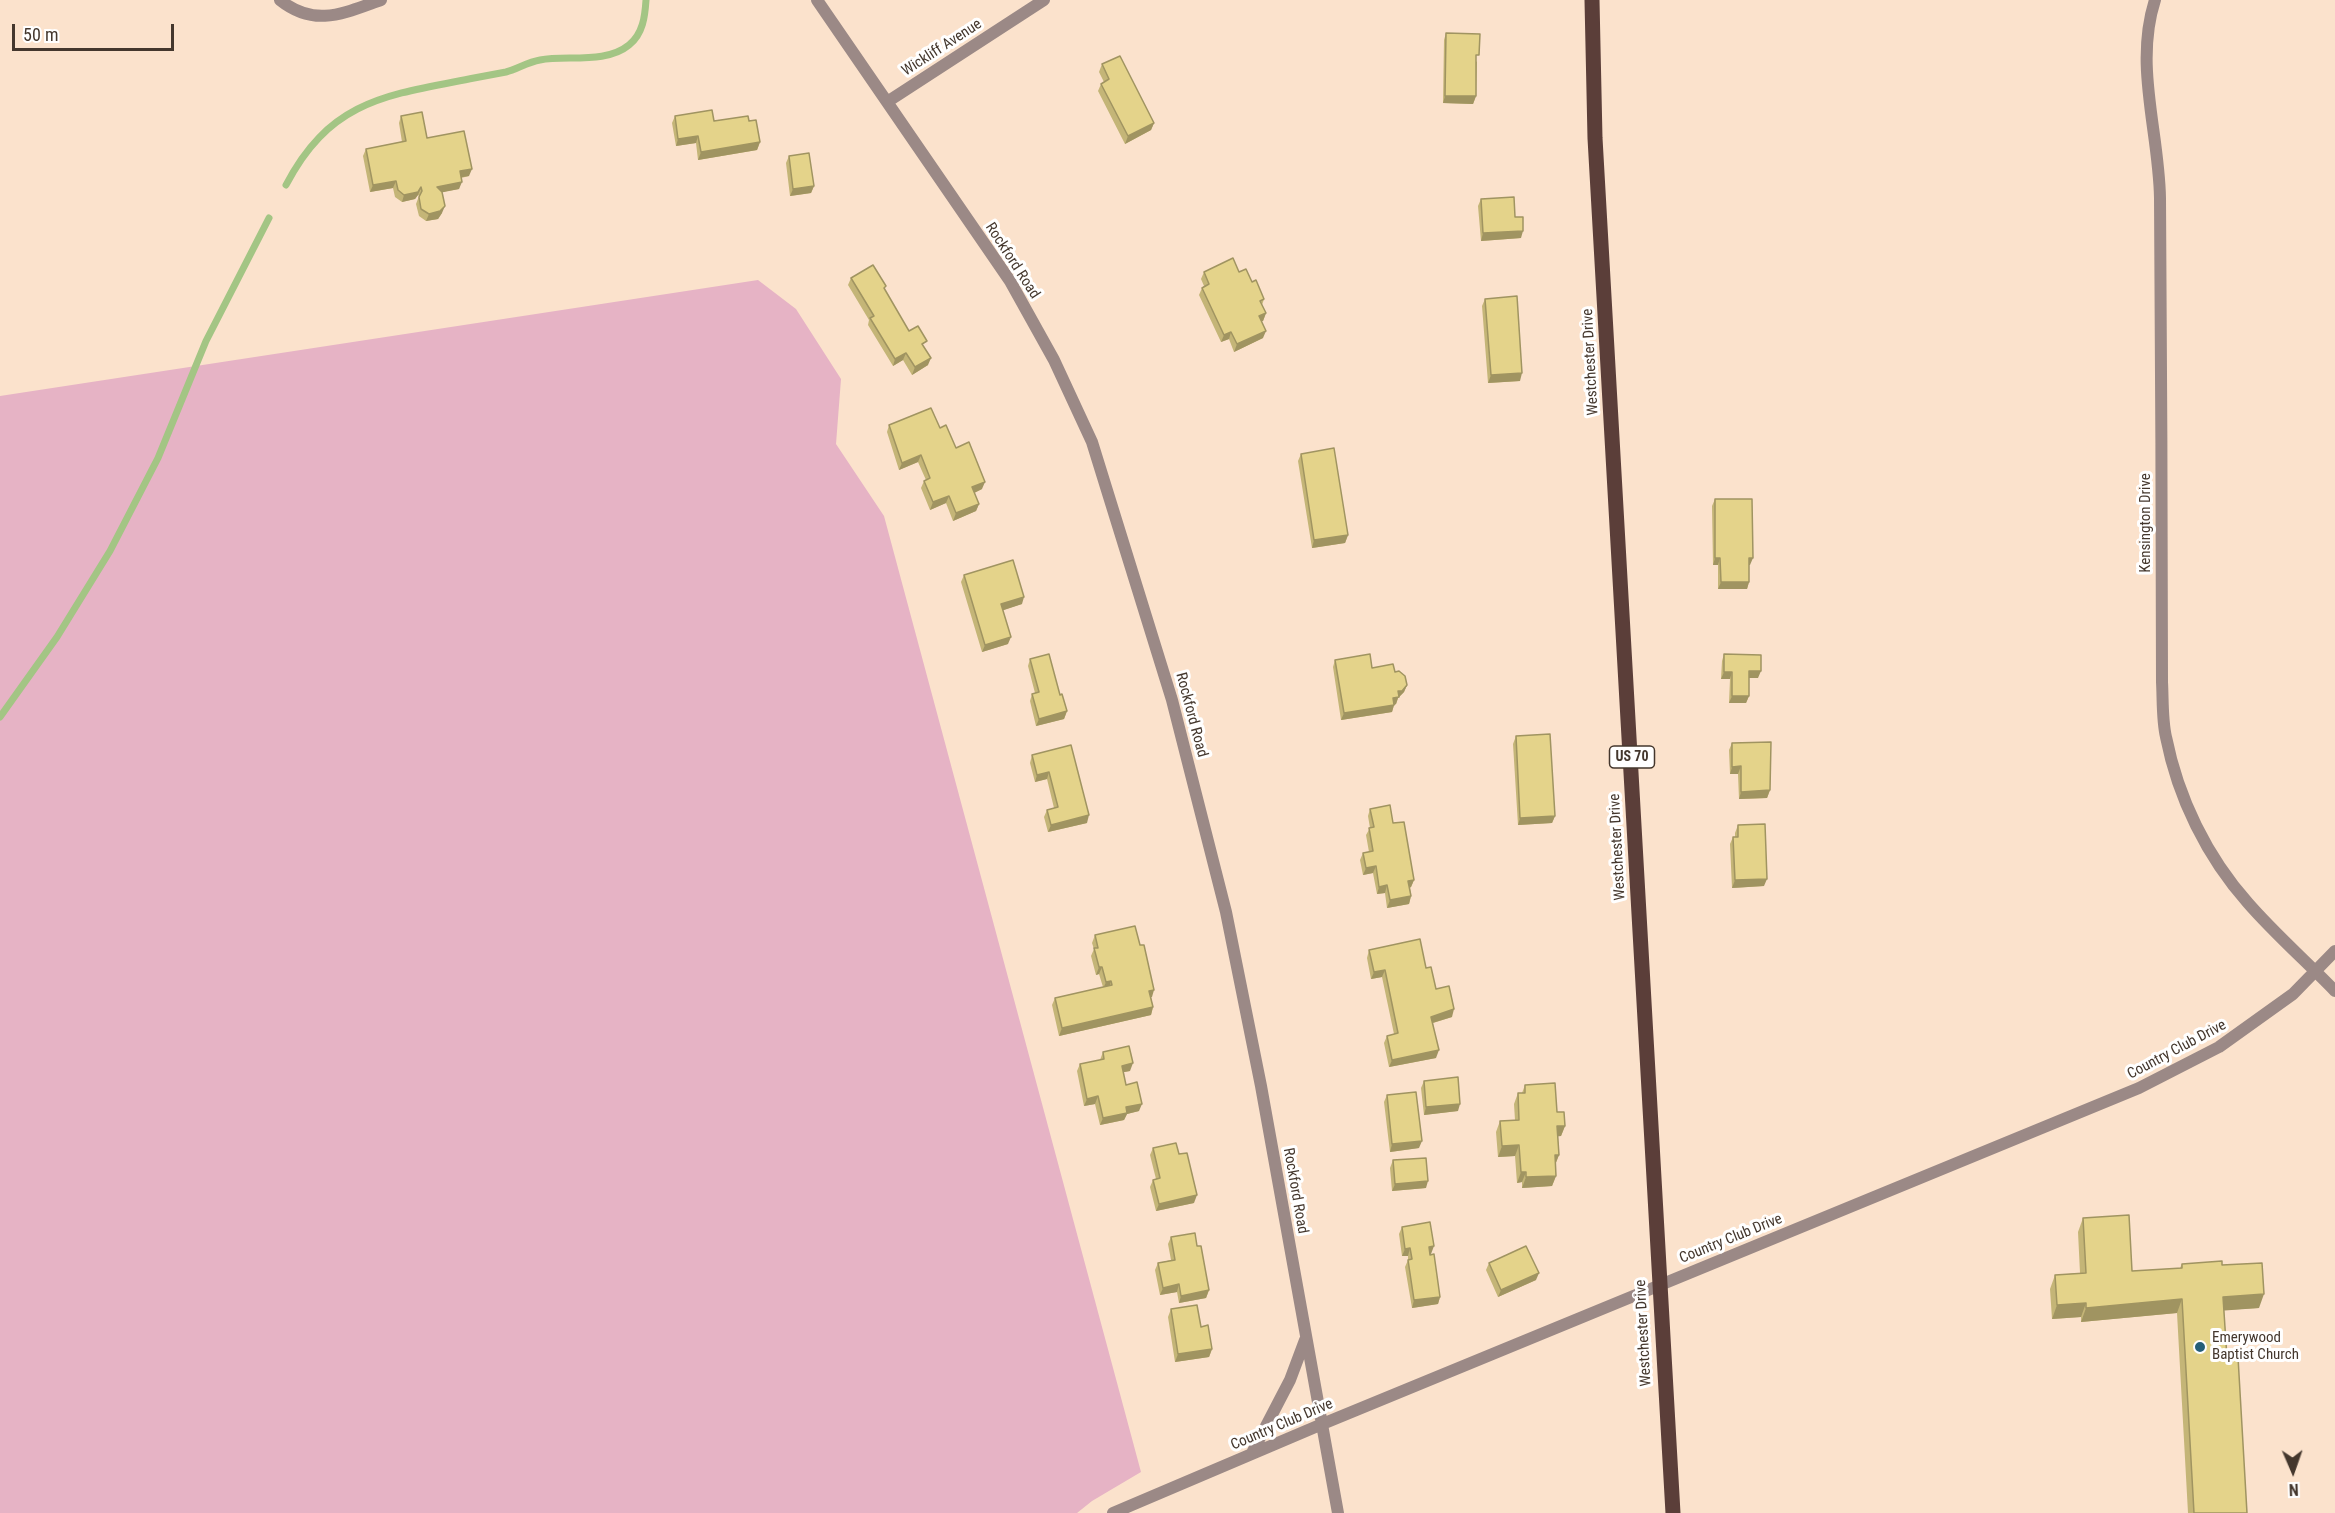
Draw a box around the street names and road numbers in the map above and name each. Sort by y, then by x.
street label: Wickliff Avenue [899,16,985,80]
street label: Rockford Road [981,220,1043,302]
street label: Westchester Drive [1579,308,1603,416]
street label: Kensington Drive [2137,473,2155,573]
street label: Rockford Road [1171,671,1211,759]
road number: US 70 [1610,746,1654,768]
street label: Westchester Drive [1606,793,1630,901]
street label: Country Club Drive [2125,1016,2229,1084]
street label: Rockford Road [1279,1147,1311,1235]
street label: Country Club Drive [1677,1210,1785,1268]
street label: Westchester Drive [1632,1279,1656,1387]
street label: Country Club Drive [1228,1395,1336,1455]

